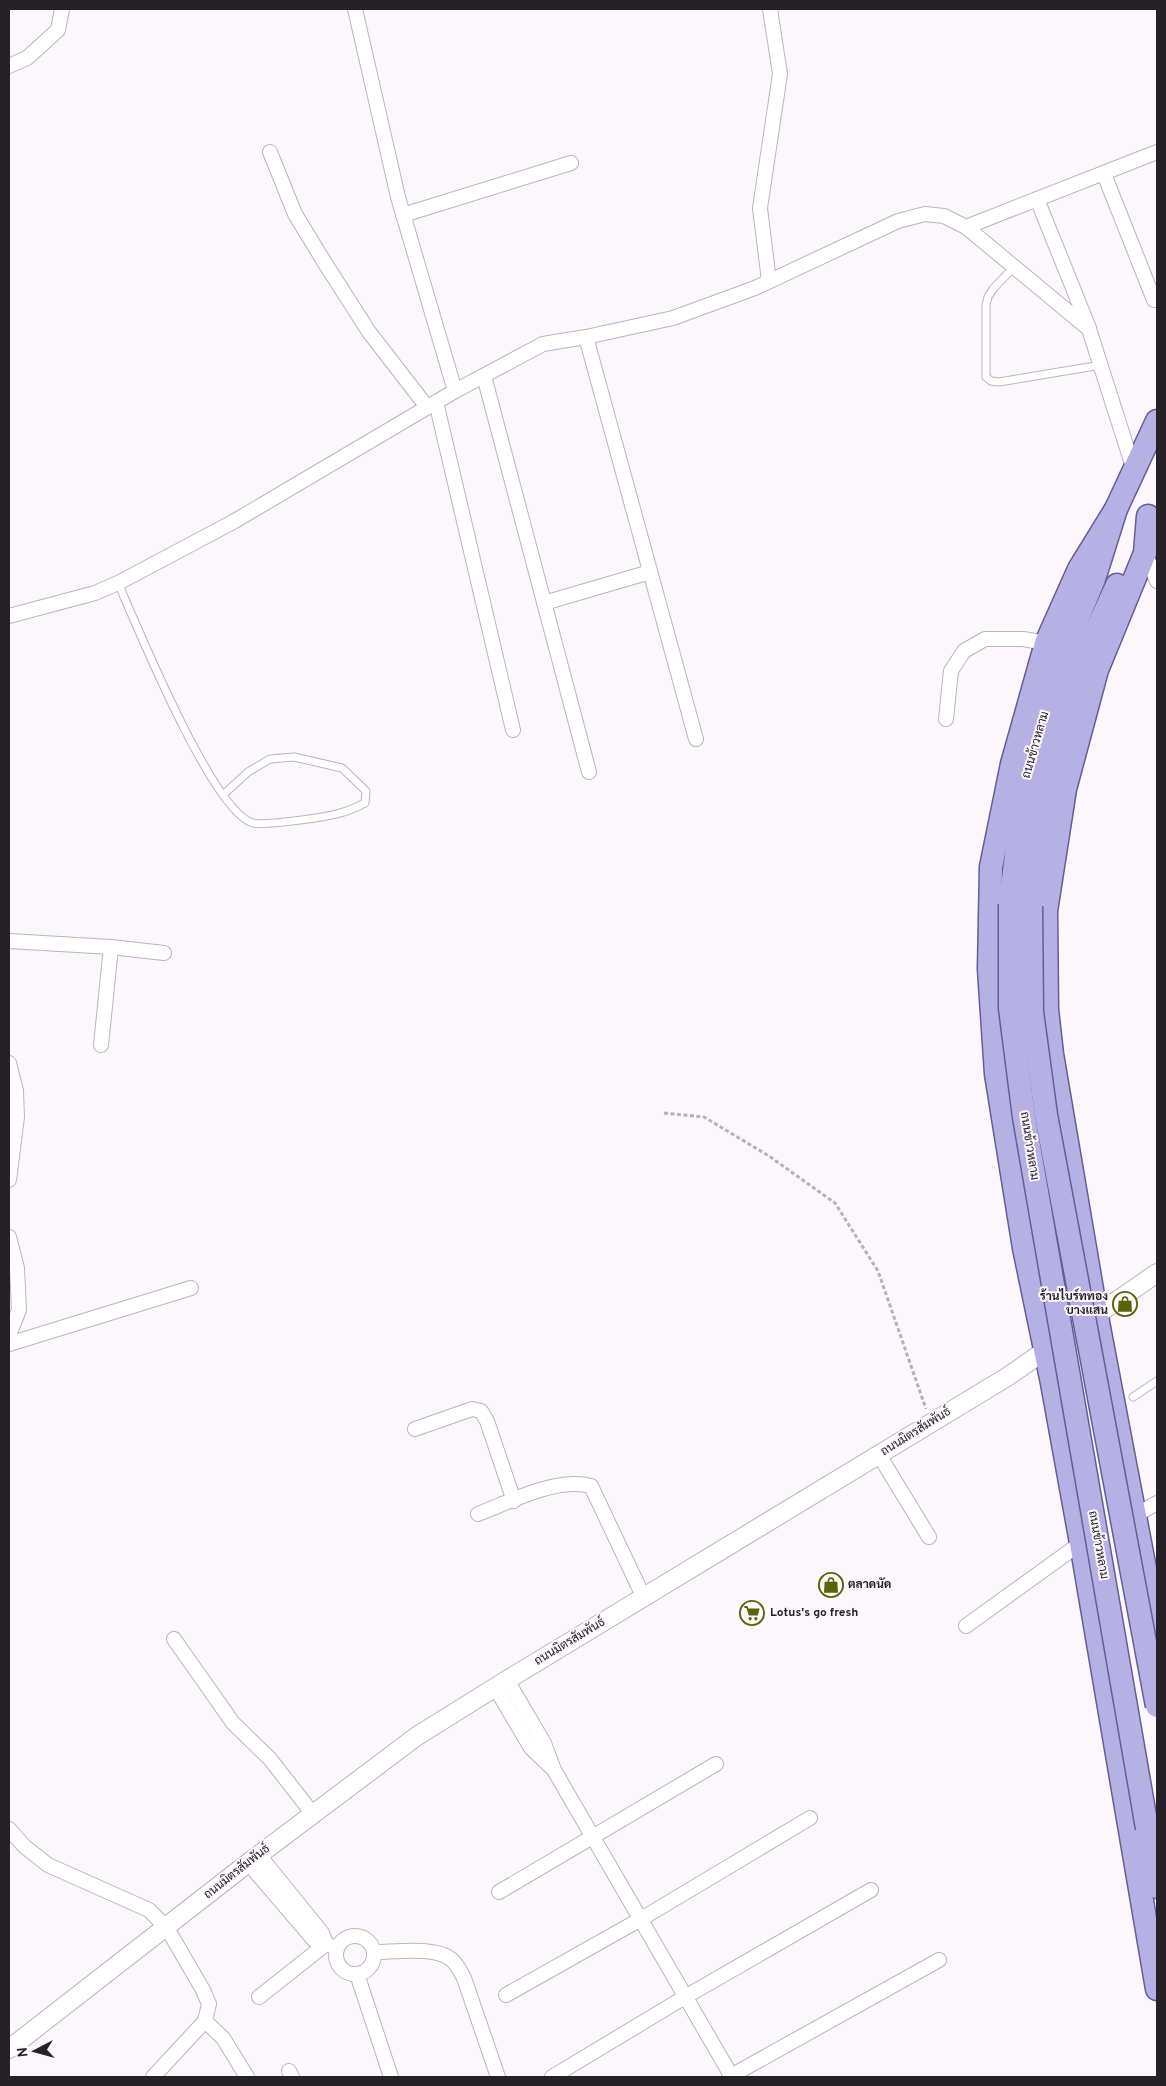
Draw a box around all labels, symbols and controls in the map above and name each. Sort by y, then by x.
street label: ถนนข้าวหลาม [1019,710,1053,780]
street label: ถนนข้าวหลาม [1016,1111,1042,1181]
place label: ร้านไบร์ททอง บางแสน [1040,1288,1108,1319]
shop icon: ร้านไบร์ททอง บางแสน [1112,1291,1138,1317]
street label: ถนนมิตรสัมพันธ์ [877,1403,955,1460]
street label: ถนนข้าวหลาม [1084,1510,1112,1580]
shop icon: ตลาดนัด [818,1572,844,1598]
place label: ตลาดนัด [848,1577,891,1593]
supermarket icon: Lotus's go fresh [739,1600,765,1626]
place label: Lotus's go fresh [770,1605,858,1621]
street label: ถนนมิตรสัมพันธ์ [531,1613,609,1669]
street label: ถนนมิตรสัมพันธ์ [200,1840,274,1903]
north arrow [10,2026,60,2076]
text: N [15,2046,33,2058]

